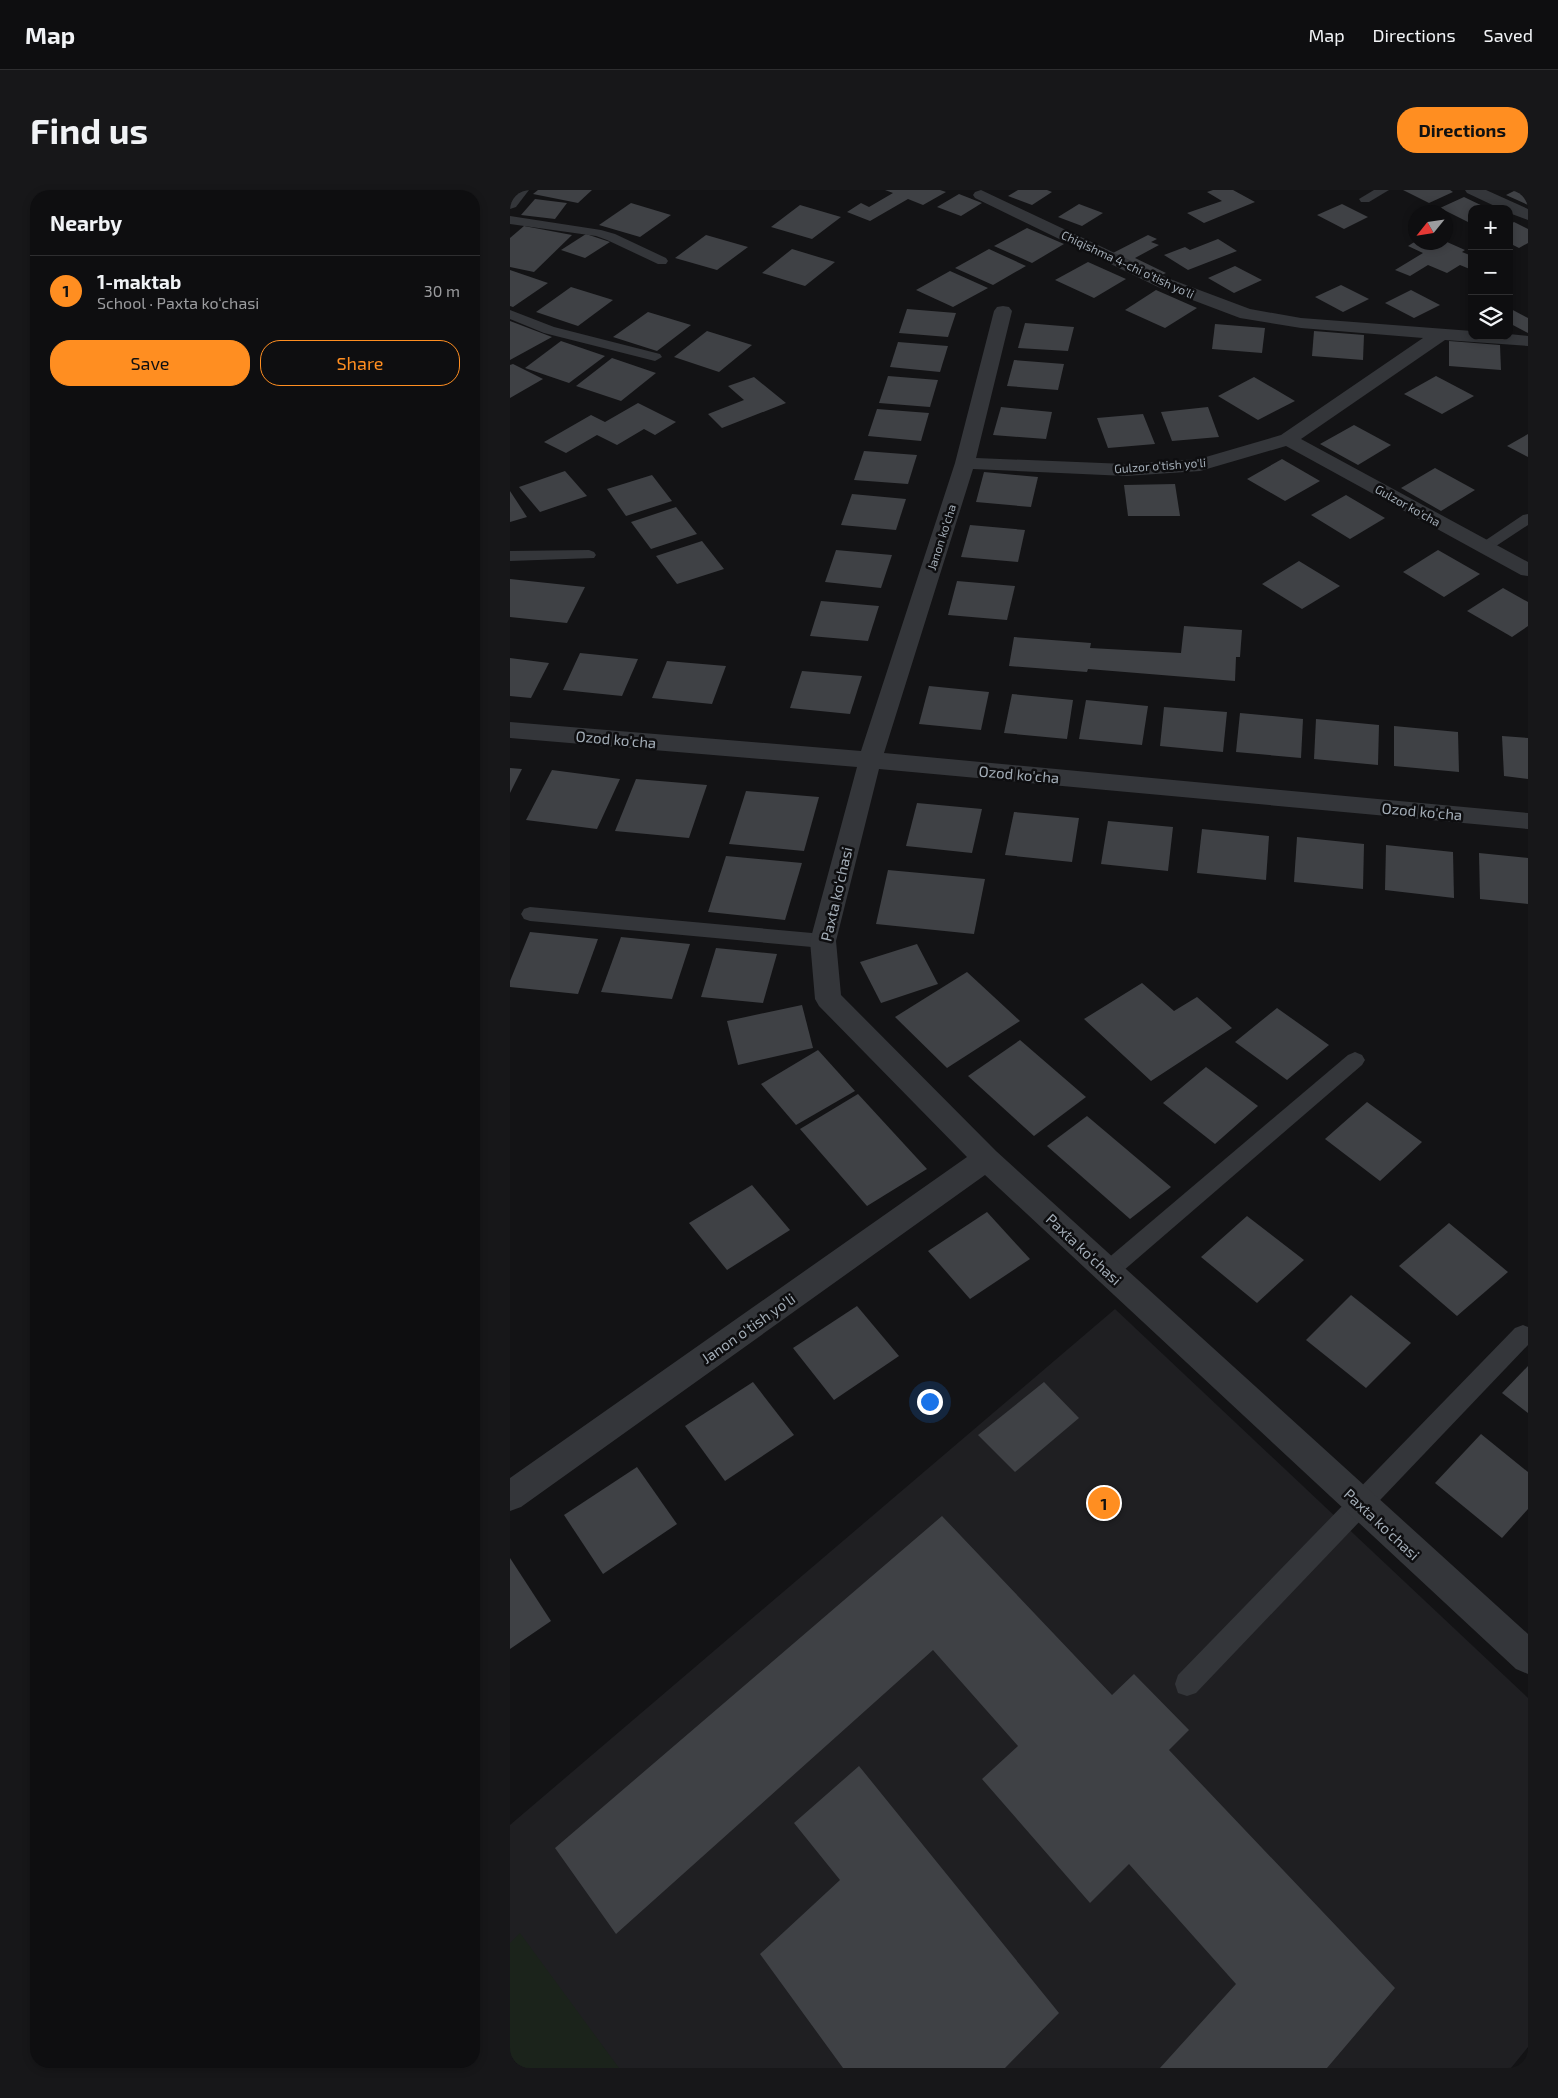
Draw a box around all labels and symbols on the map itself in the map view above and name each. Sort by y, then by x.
north arrow [1408,205,1453,250]
street label: Chiqishma 4-chi o'tish yo'li [1059,227,1197,301]
street label: Gulzor o'tish yo'li [1114,455,1206,475]
street label: Gulzor ko'cha [1373,481,1443,529]
street label: Janon ko'cha [924,502,958,572]
street label: Ozod ko'cha [575,727,657,751]
street label: Ozod ko'cha [978,762,1060,786]
street label: Ozod ko'cha [1381,799,1463,823]
street label: Paxta ko‘chasi [816,845,856,943]
street label: Paxta ko‘chasi [1043,1210,1125,1288]
street label: Janon o'tish yo'li [698,1289,798,1367]
your location [917,1389,943,1415]
pin: 1 [1088,1484,1120,1522]
street label: Paxta ko‘chasi [1341,1485,1423,1563]

